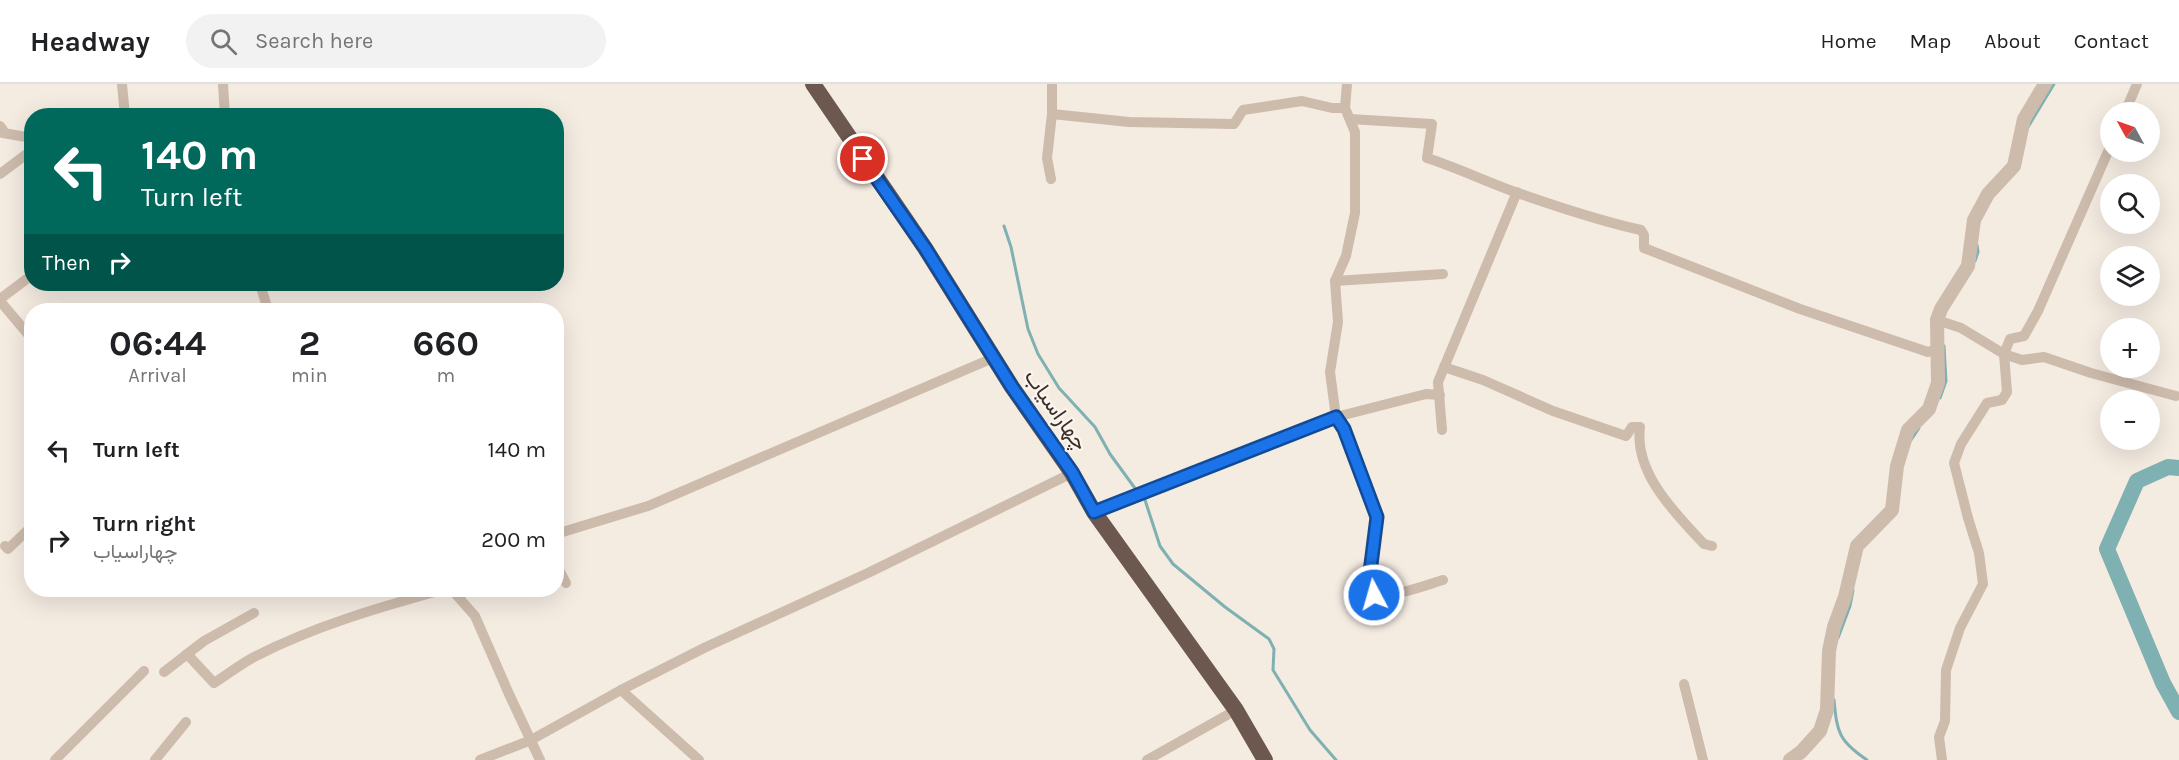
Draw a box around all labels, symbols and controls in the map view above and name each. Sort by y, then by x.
search box [186,14,606,68]
text: Headway [30,25,150,58]
icon: search [207,25,240,58]
text: Search here [255,28,373,54]
text: Home [1821,29,1877,53]
text: Map [1910,29,1951,53]
text: About [1984,29,2041,53]
text: Contact [2074,29,2149,53]
north arrow [2100,102,2160,162]
map controls [2100,102,2160,450]
text: 140 m [141,130,258,180]
icon: left [42,132,120,210]
pin [837,133,888,184]
icon: arrive [846,142,879,175]
button: search [2100,174,2160,234]
text: Turn left [141,181,242,213]
icon: right [103,246,136,279]
button: layers [2100,246,2160,306]
text: Then [42,250,91,276]
button: + [2100,318,2160,378]
text: 06:44 [109,322,206,364]
text: 2 [298,322,320,364]
text: 660 [413,322,479,364]
text: Arrival [128,364,187,387]
text: min [291,364,328,387]
text: m [436,364,455,387]
street label: چهاراسیاب [1018,364,1093,456]
button: − [2100,390,2160,450]
icon: left [42,434,75,467]
text: Turn left [93,437,180,463]
text: 140 m [488,437,546,463]
text: Turn right [93,511,196,537]
icon: right [42,524,75,557]
text: 200 m [481,527,546,553]
text: چهاراسیاب [93,540,177,563]
position arrow [1342,563,1406,627]

